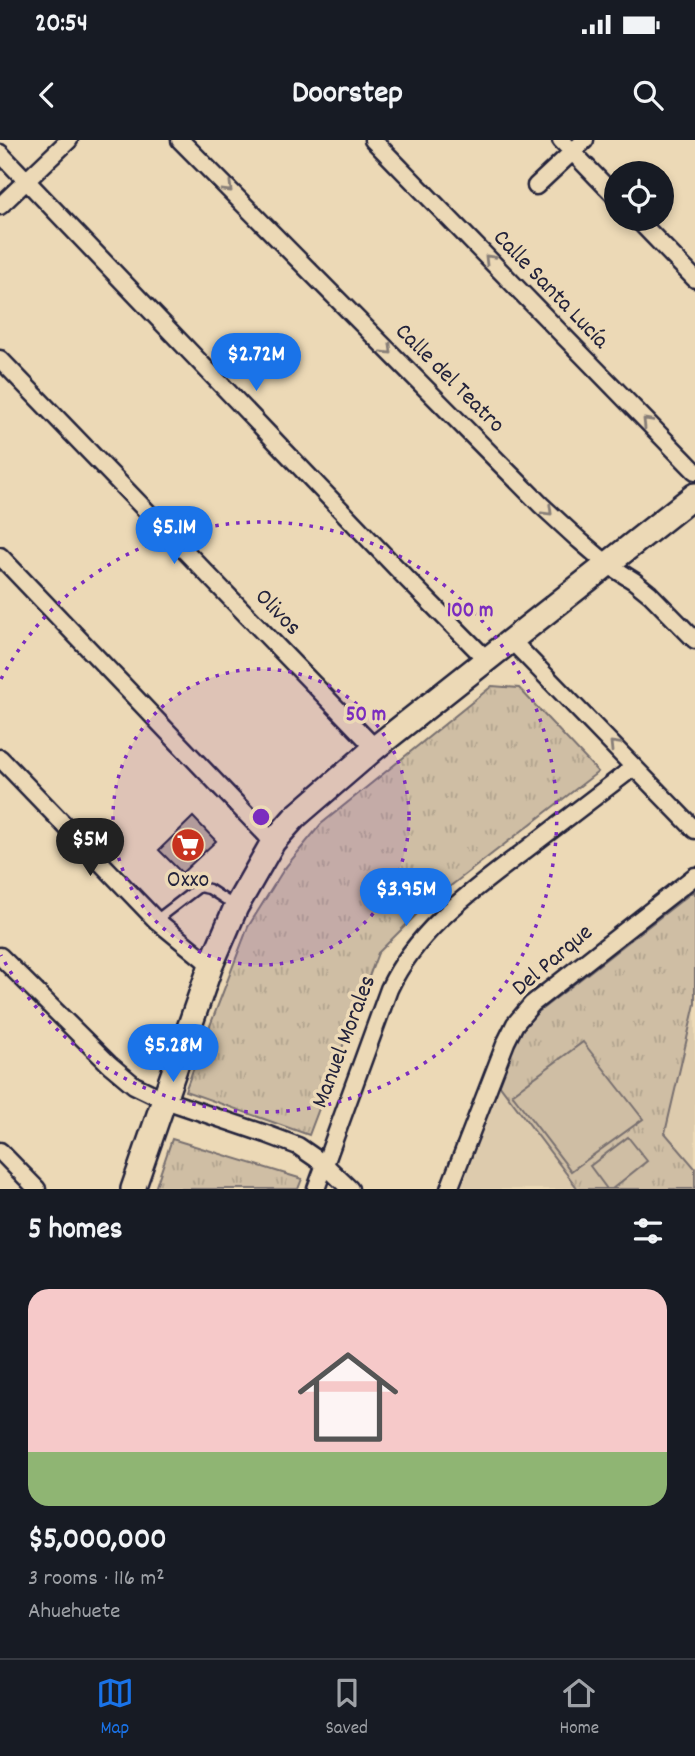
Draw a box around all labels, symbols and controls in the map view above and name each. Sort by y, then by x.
text: 20:54 [35,6,88,43]
text: Doorstep [292,72,403,118]
icon: back [28,76,66,114]
icon: search [629,76,667,114]
map controls [604,161,674,231]
button: locate [604,161,674,231]
one-way arrow [219,180,232,193]
street label: Calle Santa Lucía [484,223,616,358]
one-way arrow [484,254,497,267]
street label: Calle del Teatro [386,316,512,442]
pin: $2.72M [199,334,313,393]
text: $2.72M [227,339,285,372]
one-way arrow [379,342,392,355]
one-way arrow [643,417,656,430]
one-way arrow [540,503,553,516]
pin: $5.1M [125,506,223,566]
text: $5.1M [152,512,196,545]
street label: Olivos [246,582,308,644]
text: 100 m [447,597,493,627]
text: 50 m [346,701,386,731]
one-way arrow [609,740,622,753]
centre of rings [249,805,273,829]
pin: $5M [56,818,124,878]
text: $5M [72,824,108,857]
supermarket icon: Oxxo [169,826,207,864]
place label: Oxxo [167,864,209,898]
pin: $3.95M [349,868,463,928]
text: $3.95M [376,874,436,907]
street label: Del Parque [505,917,601,1005]
street label: Manuel Morales [304,971,386,1113]
pin: $5.28M [116,1024,230,1084]
text: $5.28M [144,1030,202,1063]
text: 5 homes [28,1210,122,1253]
icon: filters [629,1212,667,1250]
icon: home [285,1334,411,1460]
text: $5,000,000 [28,1520,167,1563]
text: 3 rooms · 116 m² [28,1563,165,1596]
text: Ahuehuete [28,1596,120,1629]
tab: Map [96,1674,134,1743]
tab: Saved [325,1674,368,1743]
tab: Home [560,1674,599,1743]

